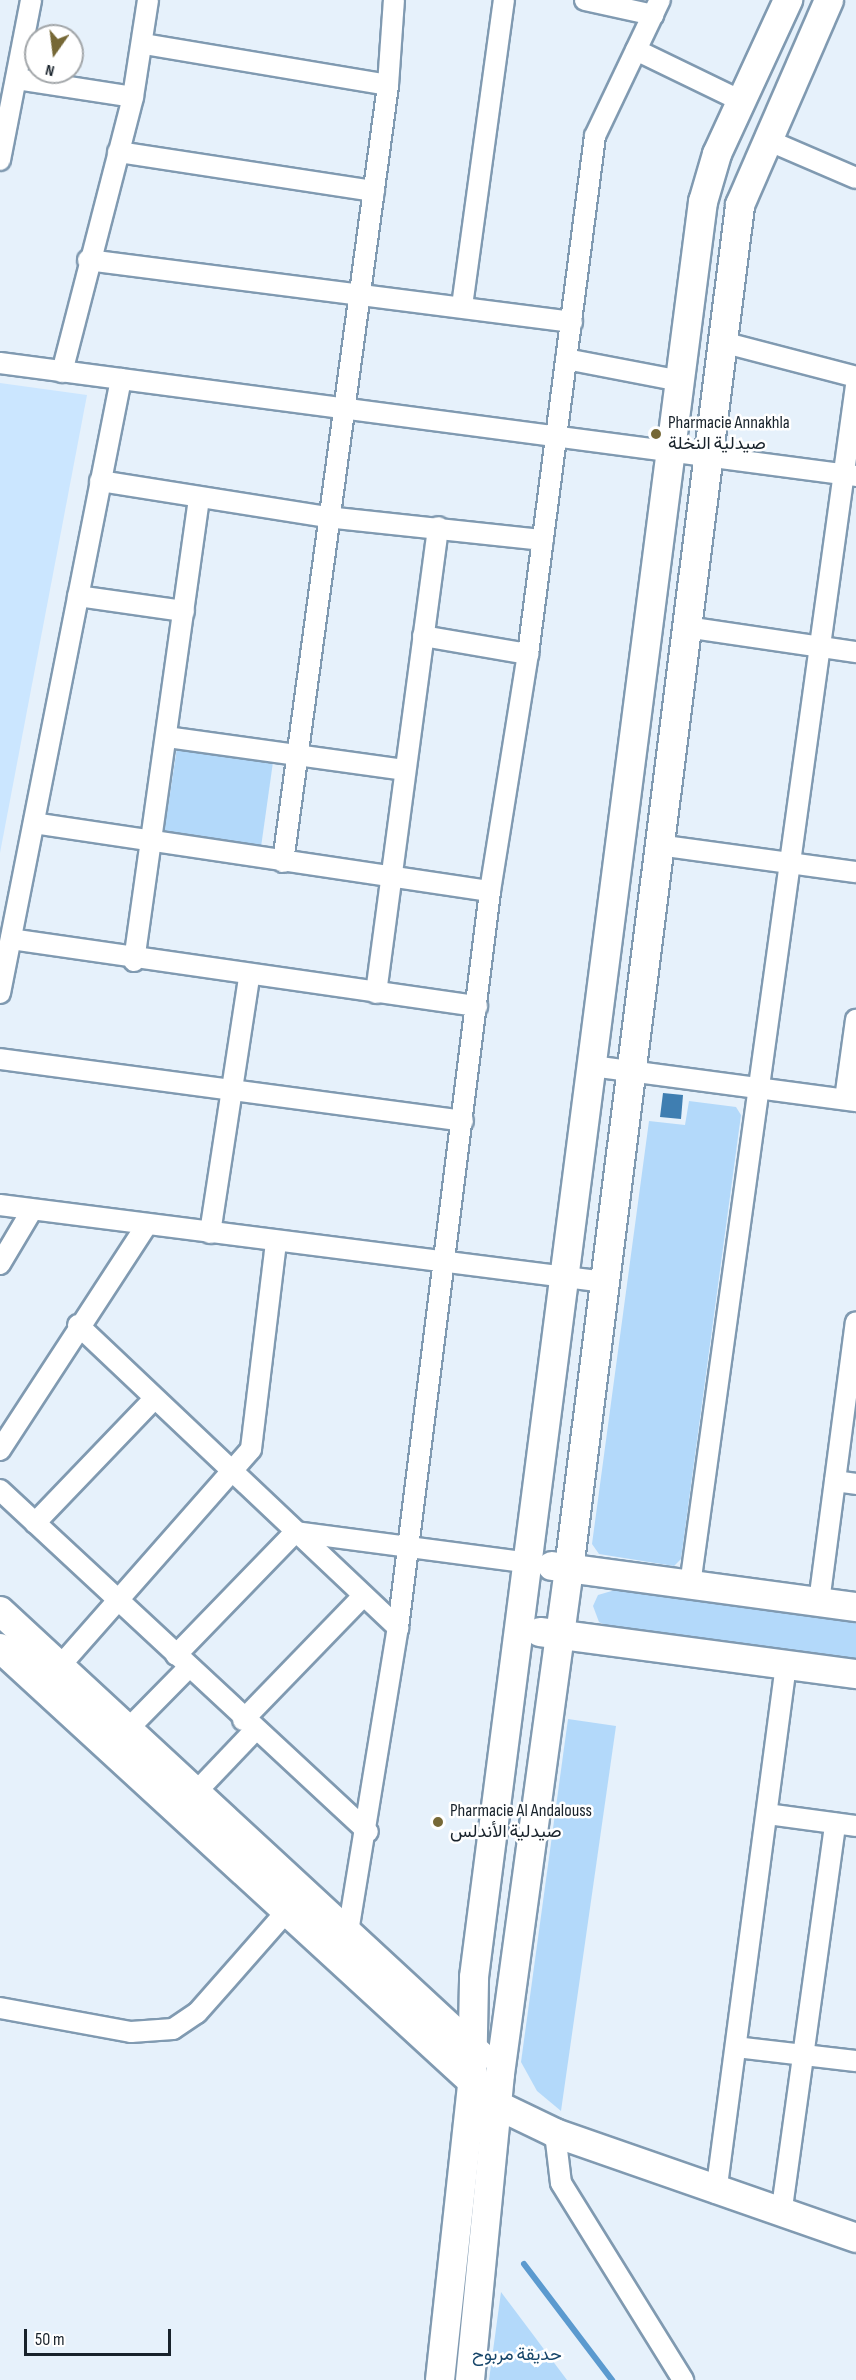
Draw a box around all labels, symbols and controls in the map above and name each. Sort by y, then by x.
north arrow [24,24,84,84]
text: N [44,60,56,80]
place label: Pharmacie Annakhla صيدلية النخلة [668,413,790,456]
marker: Pharmacie Annakhla صيدلية النخلة [649,427,663,441]
place label: Pharmacie Al Andalouss صيدلية الأندلس [450,1801,592,1844]
marker: Pharmacie Al Andalouss صيدلية الأندلس [431,1815,445,1829]
scale bar [27,2317,174,2355]
text: 50 m [35,2329,65,2350]
park label: حديقة مربوح [472,2344,562,2366]

